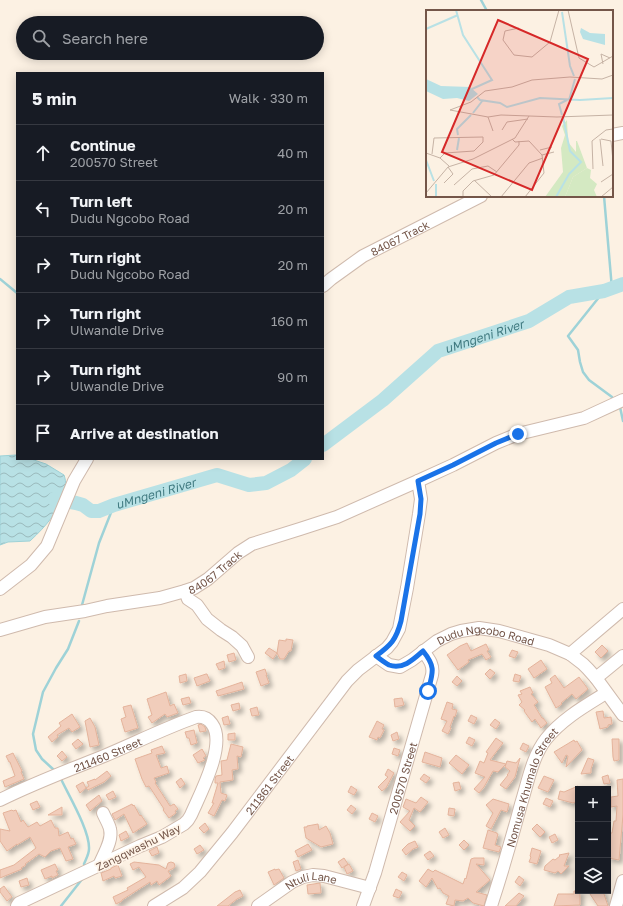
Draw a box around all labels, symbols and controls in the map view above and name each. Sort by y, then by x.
inset map [426,10,613,197]
search box [16,16,324,60]
icon: search [30,27,52,49]
text: Search here [62,29,148,47]
text: 5 min [32,88,76,109]
text: Walk · 330 m [229,90,308,106]
text: Continue [70,136,136,154]
icon: ahead [32,142,54,164]
text: 40 m [277,145,308,161]
text: 200570 Street [70,154,158,170]
text: Turn left [70,192,132,210]
icon: left [32,198,54,220]
text: 20 m [278,201,308,217]
text: Dudu Ngcobo Road [70,210,190,226]
street label: 84067 Track [368,217,431,258]
text: Turn right [70,248,141,266]
icon: right [32,254,54,276]
text: 20 m [278,257,308,273]
text: Dudu Ngcobo Road [70,266,190,282]
text: Turn right [70,304,141,322]
icon: right [32,310,54,332]
text: 160 m [271,313,308,329]
water label: uMngeni River [442,315,528,356]
text: Ulwandle Drive [70,322,164,338]
text: Turn right [70,360,141,378]
icon: right [32,366,54,388]
text: 90 m [277,369,308,385]
text: Ulwandle Drive [70,378,164,394]
icon: arrive [32,422,54,444]
text: Arrive at destination [70,424,219,442]
route end [509,425,527,443]
water label: uMngeni River [114,474,199,512]
street label: 84067 Track [186,547,244,596]
text: Dudu Ngcobo Road [434,621,536,647]
street label: Dudu Ngcobo Road [435,636,537,650]
route start [419,682,437,700]
street label: Nomusa Khumalo Street [503,724,560,849]
street label: 211460 Street [72,734,144,774]
street label: 200570 Street [386,740,419,816]
street label: 211861 Street [242,752,295,817]
map controls [575,786,611,894]
button: + [575,786,611,822]
street label: Zangqwashu Way [94,821,182,873]
button: − [575,822,611,858]
button: layers [575,858,611,894]
street label: Ntuli Lane [282,868,338,892]

